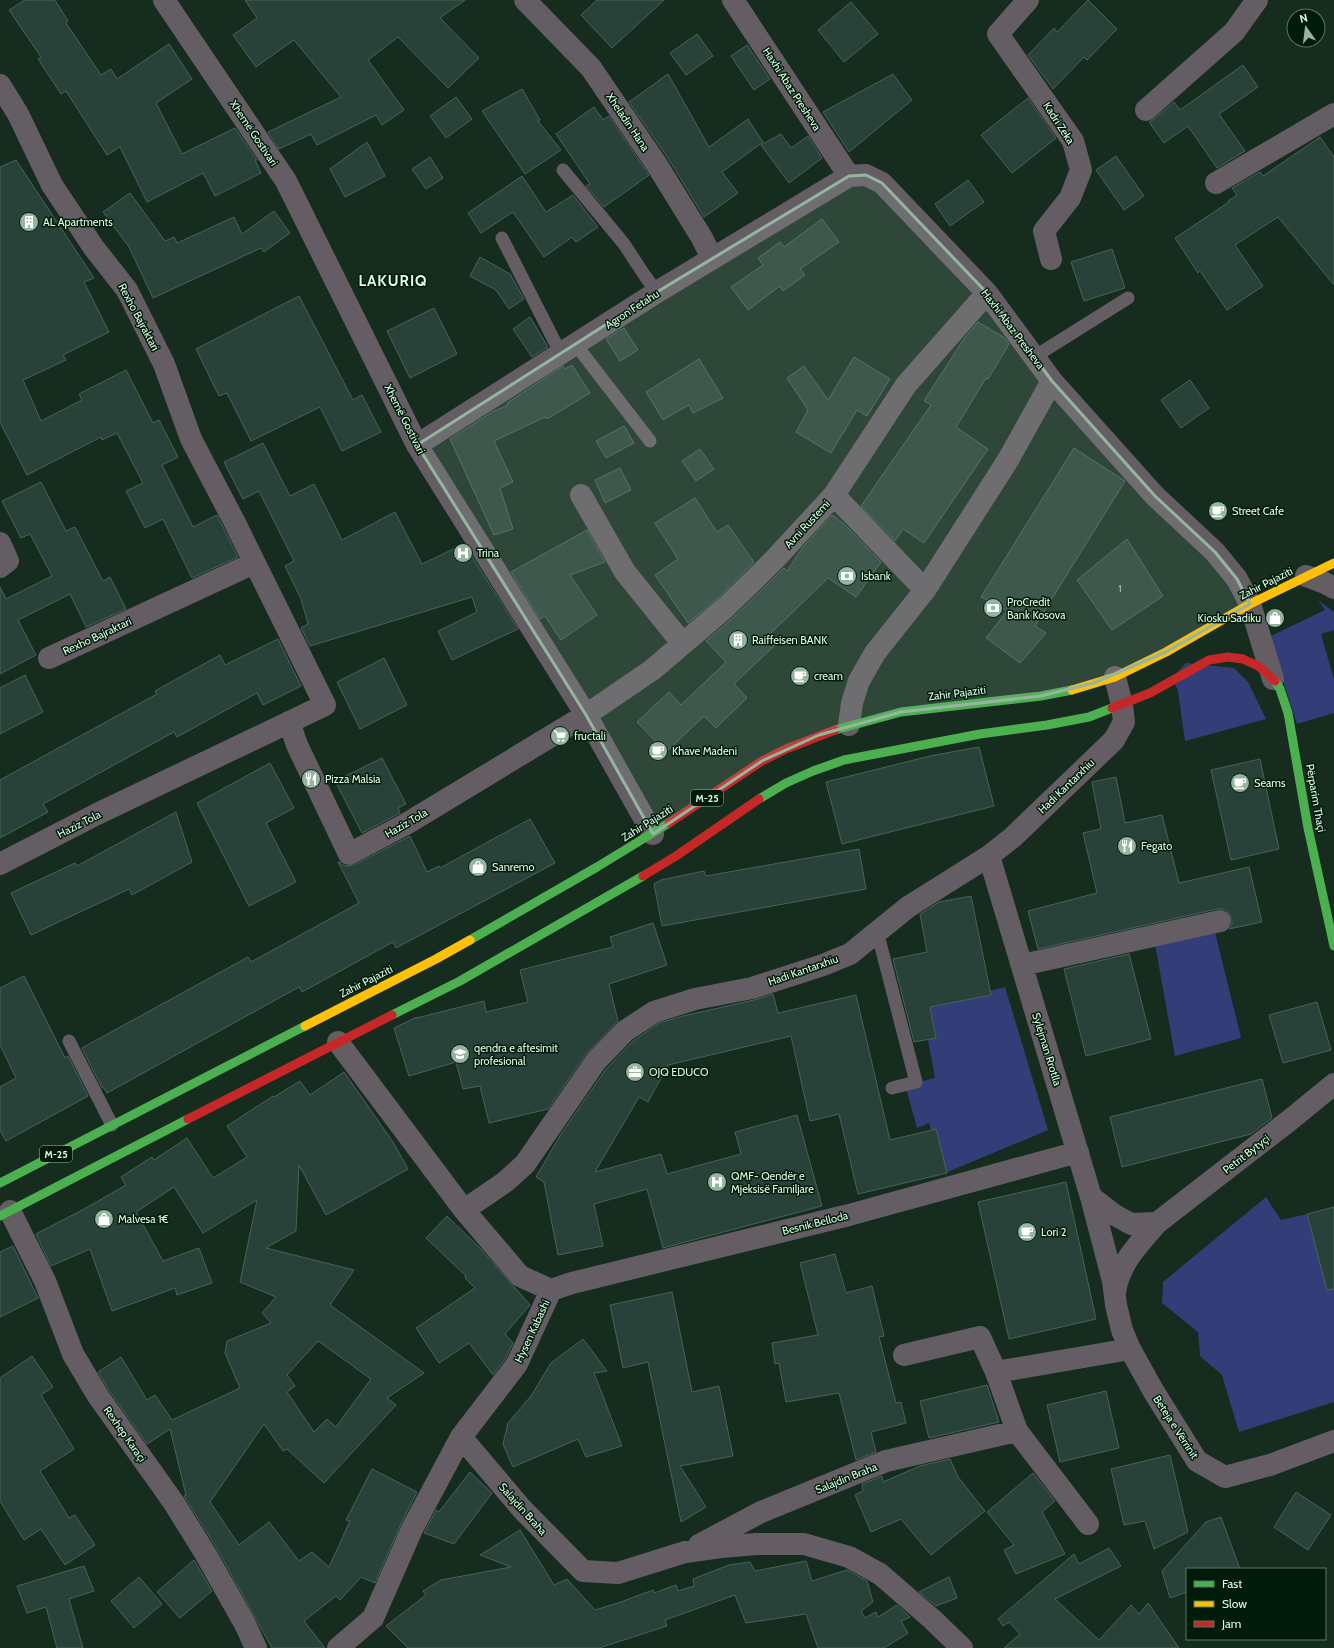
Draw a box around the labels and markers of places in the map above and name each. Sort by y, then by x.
building icon: AL Apartments [18,211,40,233]
place label: AL Apartments [43,215,113,229]
cafe icon: Street Cafe [1207,500,1229,522]
place label: Street Cafe [1232,504,1284,518]
hospital icon: Trina [452,542,474,564]
place label: Trina [477,546,500,560]
bank icon: Isbank [836,565,858,587]
place label: Isbank [861,569,891,583]
place label: ProCredit Bank Kosova [1007,595,1066,622]
bank icon: ProCredit Bank Kosova [982,597,1004,619]
shop icon: Kiosku Sadiku [1264,607,1286,629]
place label: Kiosku Sadiku [1198,611,1261,625]
building icon: Raiffeisen BANK [727,629,749,651]
place label: Raiffeisen BANK [752,633,828,647]
cafe icon: cream [789,665,811,687]
place label: cream [814,669,843,683]
supermarket icon: fructali [549,725,571,747]
place label: fructali [574,729,606,743]
cafe icon: Khave Madeni [647,740,669,762]
place label: Khave Madeni [672,744,737,758]
restaurant icon: Pizza Malsia [300,768,322,790]
place label: Pizza Malsia [325,772,381,786]
cafe icon: Seams [1229,772,1251,794]
place label: Seams [1254,776,1286,790]
restaurant icon: Fegato [1116,835,1138,857]
place label: Fegato [1141,839,1172,853]
shop icon: Sanremo [467,856,489,878]
place label: Sanremo [492,860,535,874]
place label: qendra e aftesimit profesional [474,1041,558,1068]
school or university icon: qendra e aftesimit profesional [449,1043,471,1065]
office icon: OJQ EDUCO [624,1061,646,1083]
place label: OJQ EDUCO [649,1065,709,1079]
place label: QMF- Qendër e Mjeksisë Familjare [731,1169,814,1196]
hospital icon: QMF- Qendër e Mjeksisë Familjare [706,1171,728,1193]
shop icon: Malvesa 1€ [93,1208,115,1230]
place label: Malvesa 1€ [118,1212,169,1226]
cafe icon: Lori 2 [1016,1221,1038,1243]
place label: Lori 2 [1041,1225,1067,1239]

